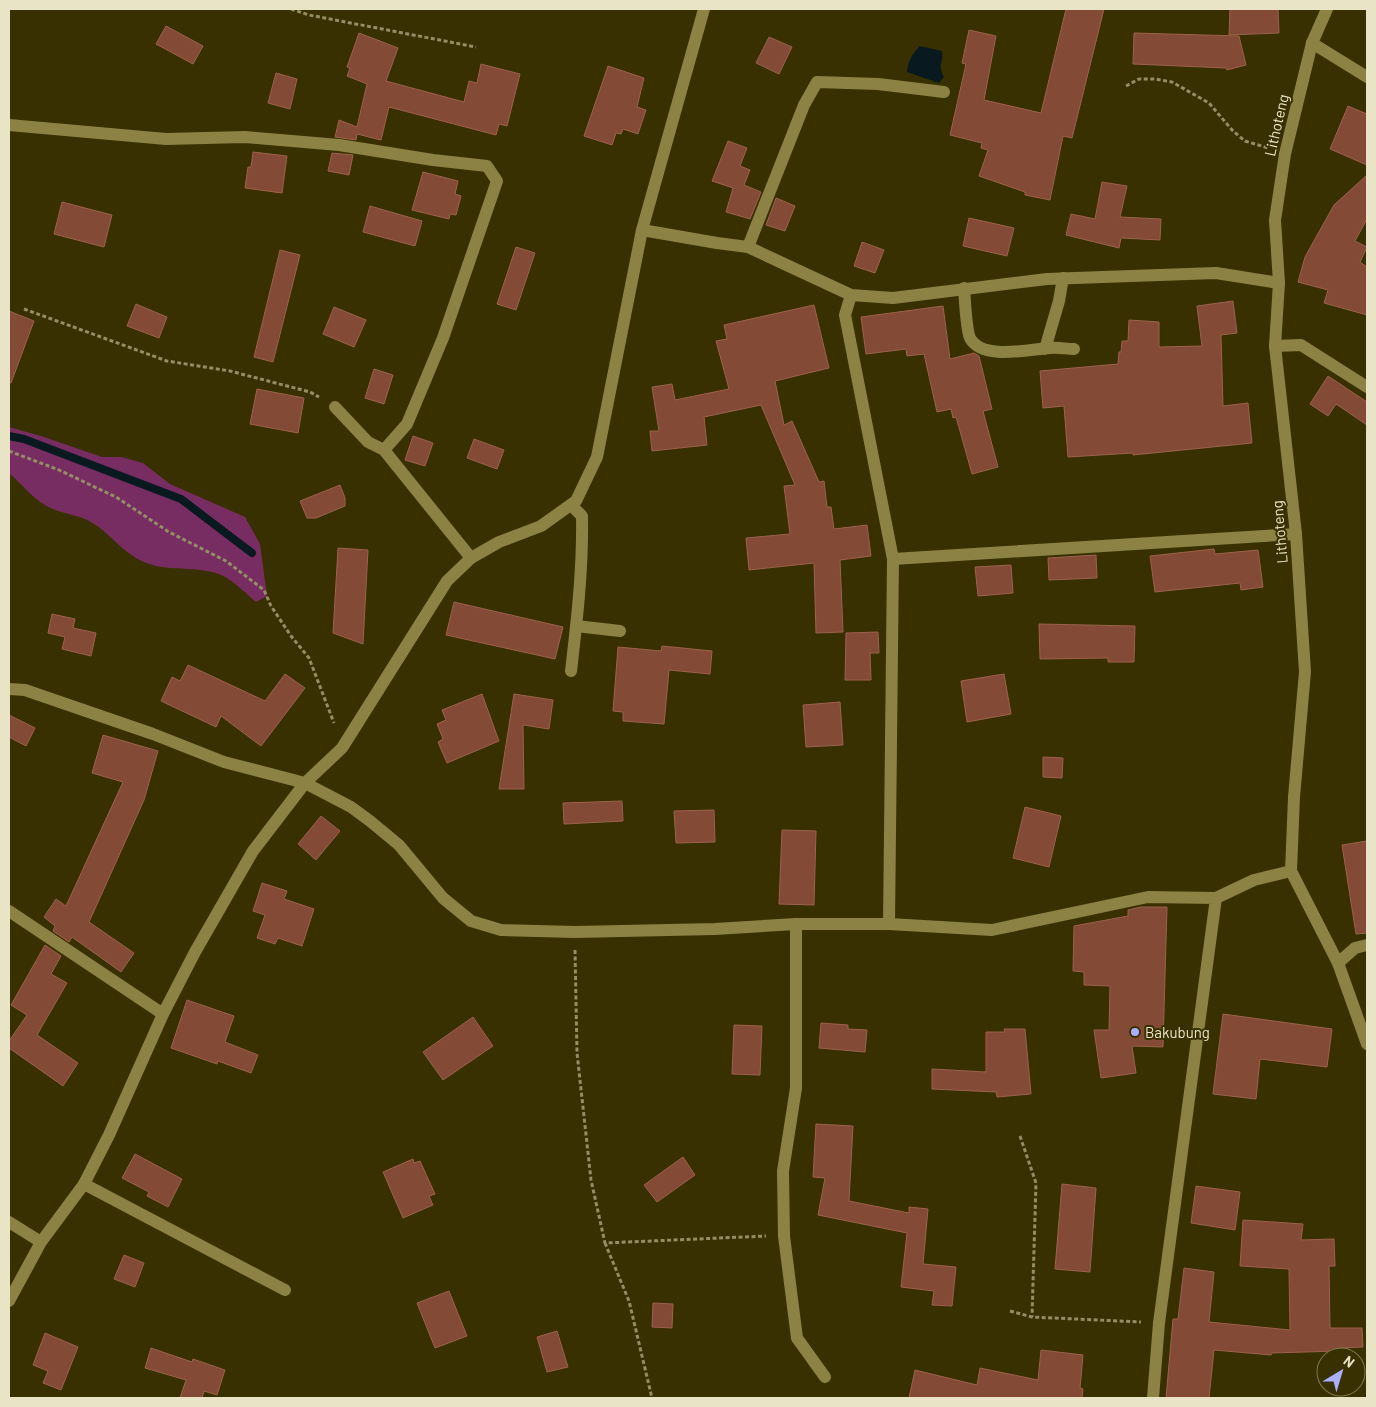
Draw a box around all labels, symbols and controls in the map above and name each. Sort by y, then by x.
street label: Lithoteng [1260,92,1292,158]
street label: Lithoteng [1267,500,1291,564]
place label: Bakubung [1145,1023,1210,1041]
marker: Bakubung [1129,1026,1141,1038]
north arrow [1316,1347,1366,1397]
text: N [1340,1352,1358,1371]

